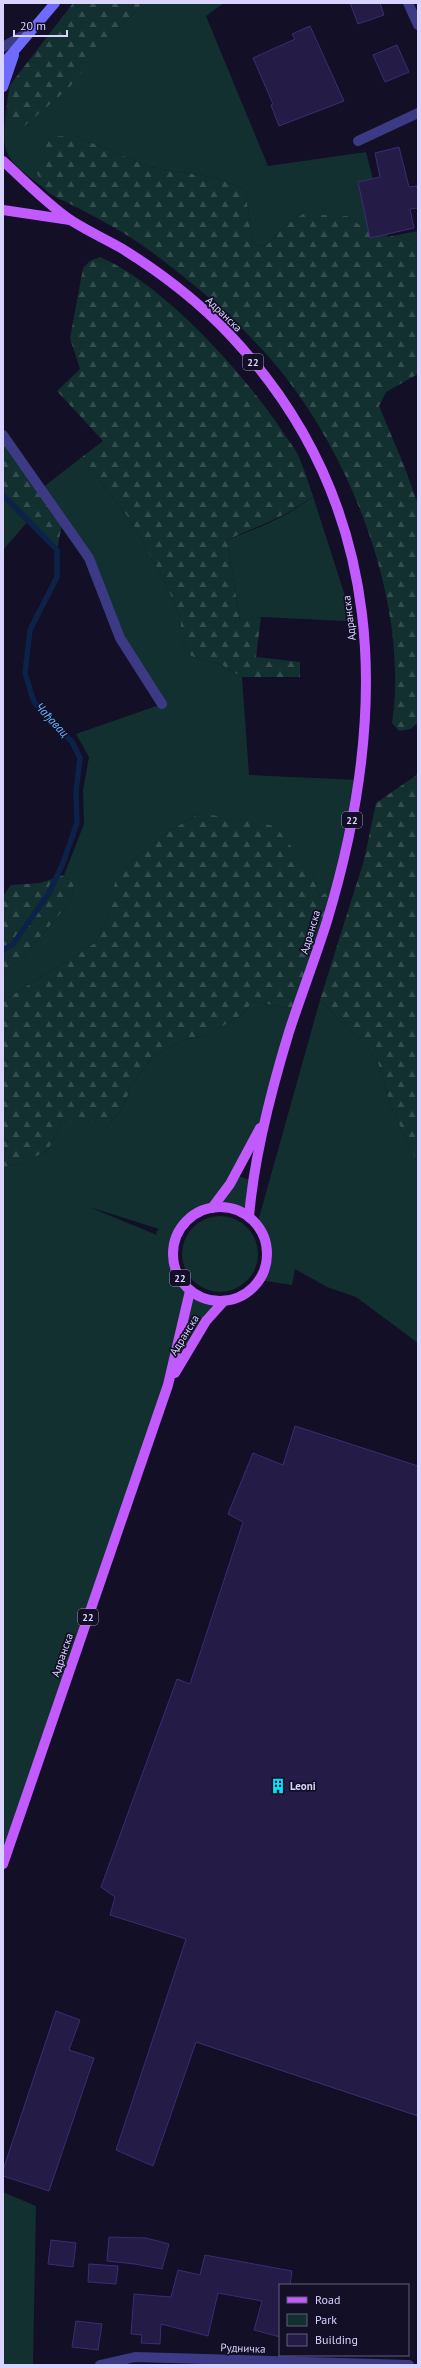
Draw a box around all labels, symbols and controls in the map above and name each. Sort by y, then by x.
scale bar [14,12,67,38]
text: 20 m [20,18,46,33]
street label: Адранска [203,293,245,335]
road number: 22 [243,354,263,370]
street label: Адранска [339,595,359,641]
water label: Чађавац [32,699,72,740]
road number: 22 [342,812,362,828]
street label: Адранска [297,908,323,956]
road number: 22 [170,1270,190,1286]
street label: Адранска [166,1312,202,1358]
road number: 22 [78,1609,98,1625]
street label: Адранска [48,1631,76,1679]
building icon: Leoni [269,1777,287,1795]
place label: Leoni [290,1779,316,1793]
legend [279,2284,409,2356]
text: Road [315,2292,340,2307]
text: Park [315,2312,337,2327]
text: Building [315,2332,358,2347]
street label: Рудничка [220,2340,266,2356]

